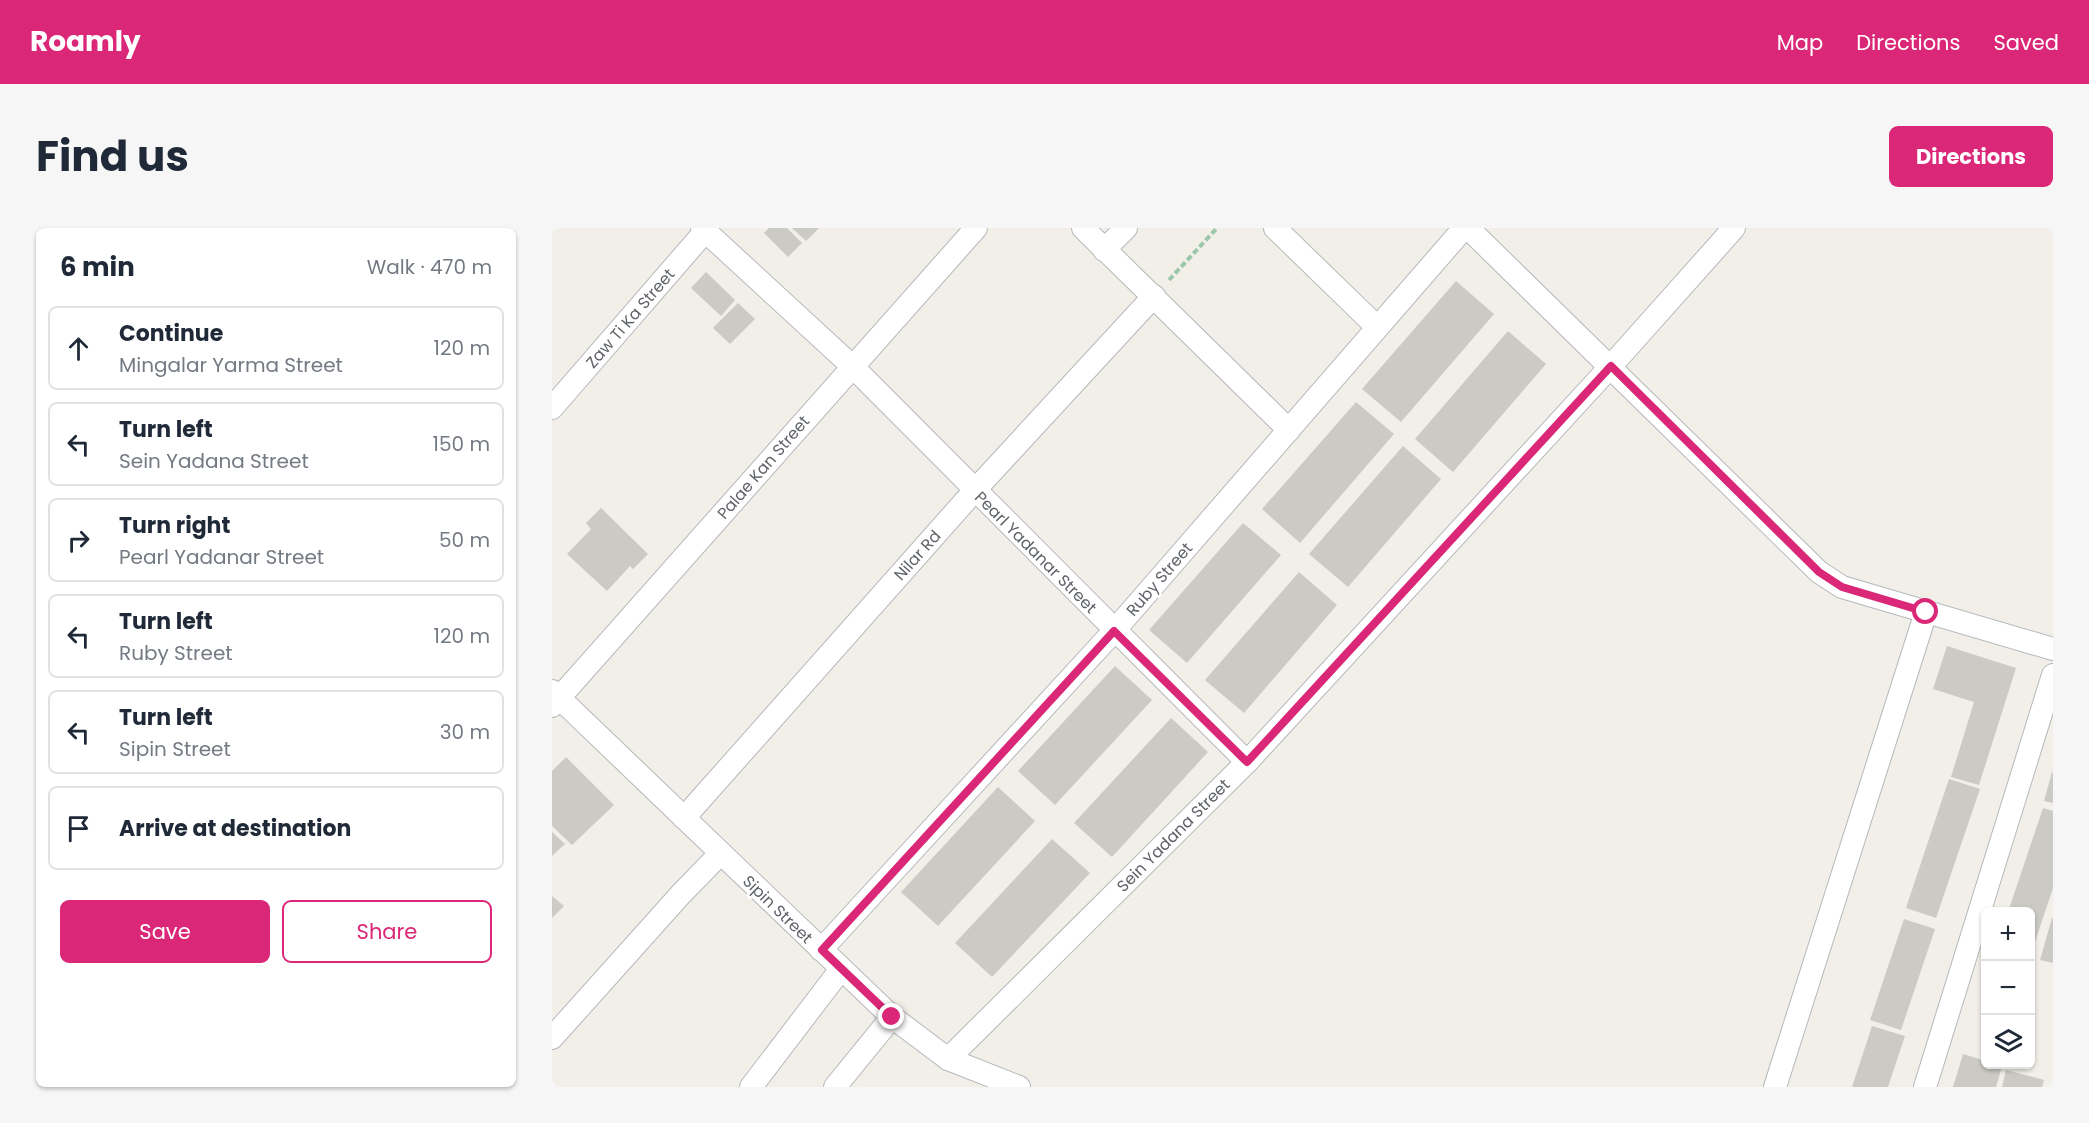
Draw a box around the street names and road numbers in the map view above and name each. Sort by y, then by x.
street label: Zaw Ti Ka Street [581,263,680,373]
street label: Palae Kan Street [712,410,815,524]
street label: Pearl Yadanar Street [969,486,1102,619]
street label: Nilar Rd [889,525,946,586]
street label: Ruby Street [1121,537,1198,621]
street label: Sein Yadana Street [1112,773,1235,897]
street label: Sipin Street [737,870,818,949]

